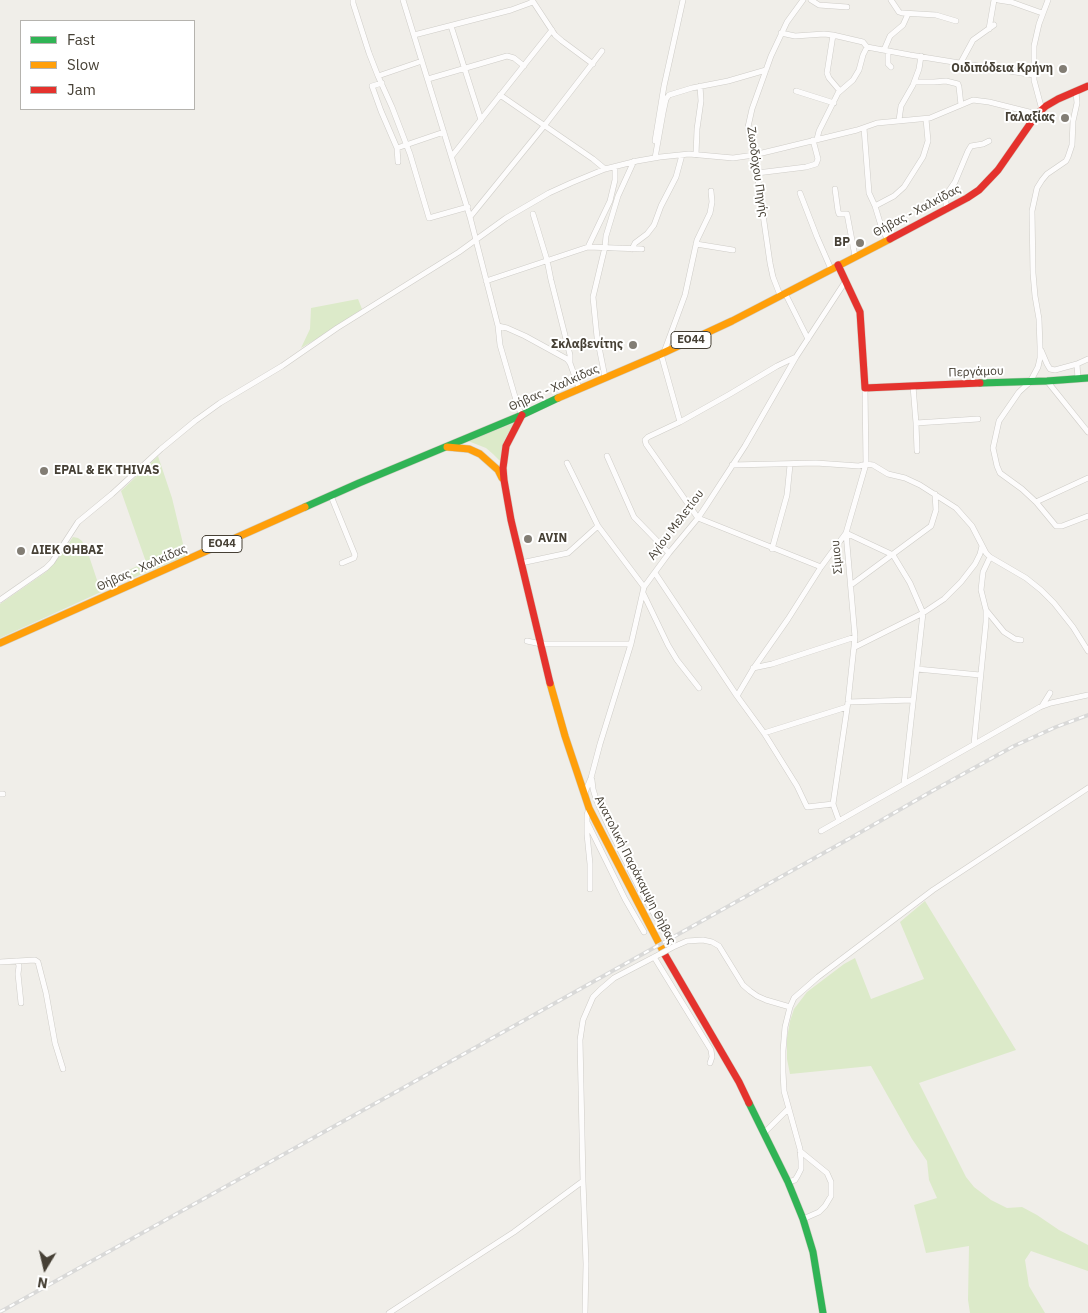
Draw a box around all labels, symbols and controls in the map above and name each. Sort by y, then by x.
legend [20,20,195,110]
text: Fast [67,30,95,49]
text: Slow [67,55,100,74]
place label: Οιδιπόδεια Κρήνη [951,62,1053,76]
marker: Οιδιπόδεια Κρήνη [1057,63,1069,75]
text: Jam [67,80,96,99]
place label: Γαλαξίας [1005,111,1055,125]
marker: Γαλαξίας [1059,112,1071,124]
street label: Ζωοδόχου Πηγής [743,126,771,218]
street label: Θήβας - Χαλκίδας [871,182,963,240]
place label: BP [834,236,850,250]
marker: BP [854,237,866,249]
road number: ΕΟ44 [671,332,711,348]
place label: Σκλαβενίτης [551,338,623,352]
marker: Σκλαβενίτης [627,339,639,351]
street label: Θήβας - Χαλκίδας [507,362,601,414]
street label: Περγάμου [948,364,1004,380]
place label: EPAL & EK THIVAS [54,464,159,478]
marker: EPAL & EK THIVAS [38,465,50,477]
street label: Αγίου Μελετίου [645,487,707,563]
place label: AVIN [538,532,567,546]
marker: AVIN [522,533,534,545]
road number: ΕΟ44 [202,536,242,552]
street label: Σίμιου [828,539,846,575]
street label: Θήβας - Χαλκίδας [95,542,189,594]
place label: ΔΙΕΚ ΘΗΒΑΣ [31,544,104,558]
marker: ΔΙΕΚ ΘΗΒΑΣ [15,545,27,557]
street label: Ανατολική Παράκαμψη Θήβας [591,794,679,946]
north arrow [20,1243,70,1293]
text: N [36,1273,49,1292]

